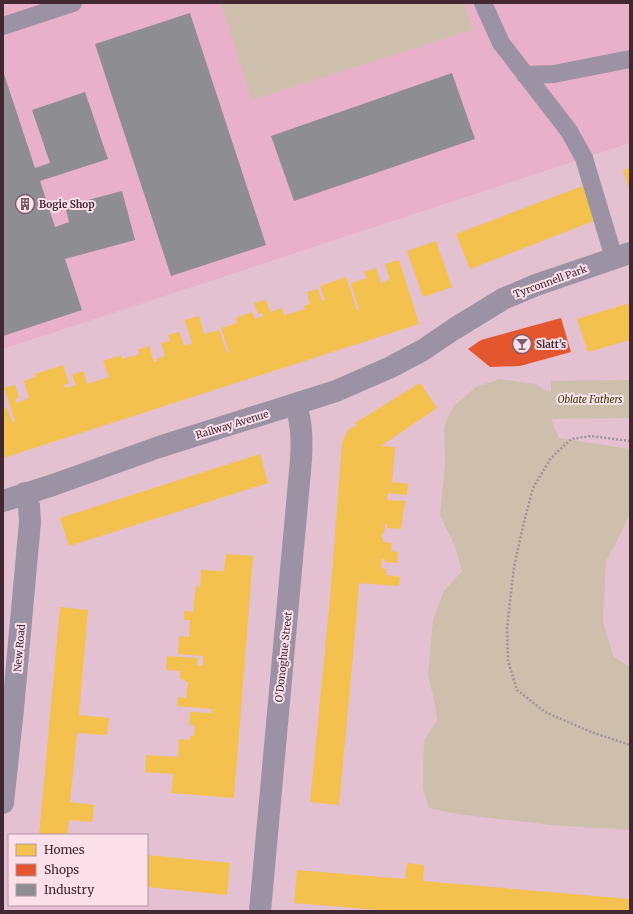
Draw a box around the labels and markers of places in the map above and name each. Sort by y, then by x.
building icon: Bogie Shop [14,193,36,215]
place label: Bogie Shop [39,198,95,211]
bar icon: Slatt’s [511,333,533,355]
place label: Slatt’s [536,338,566,351]

